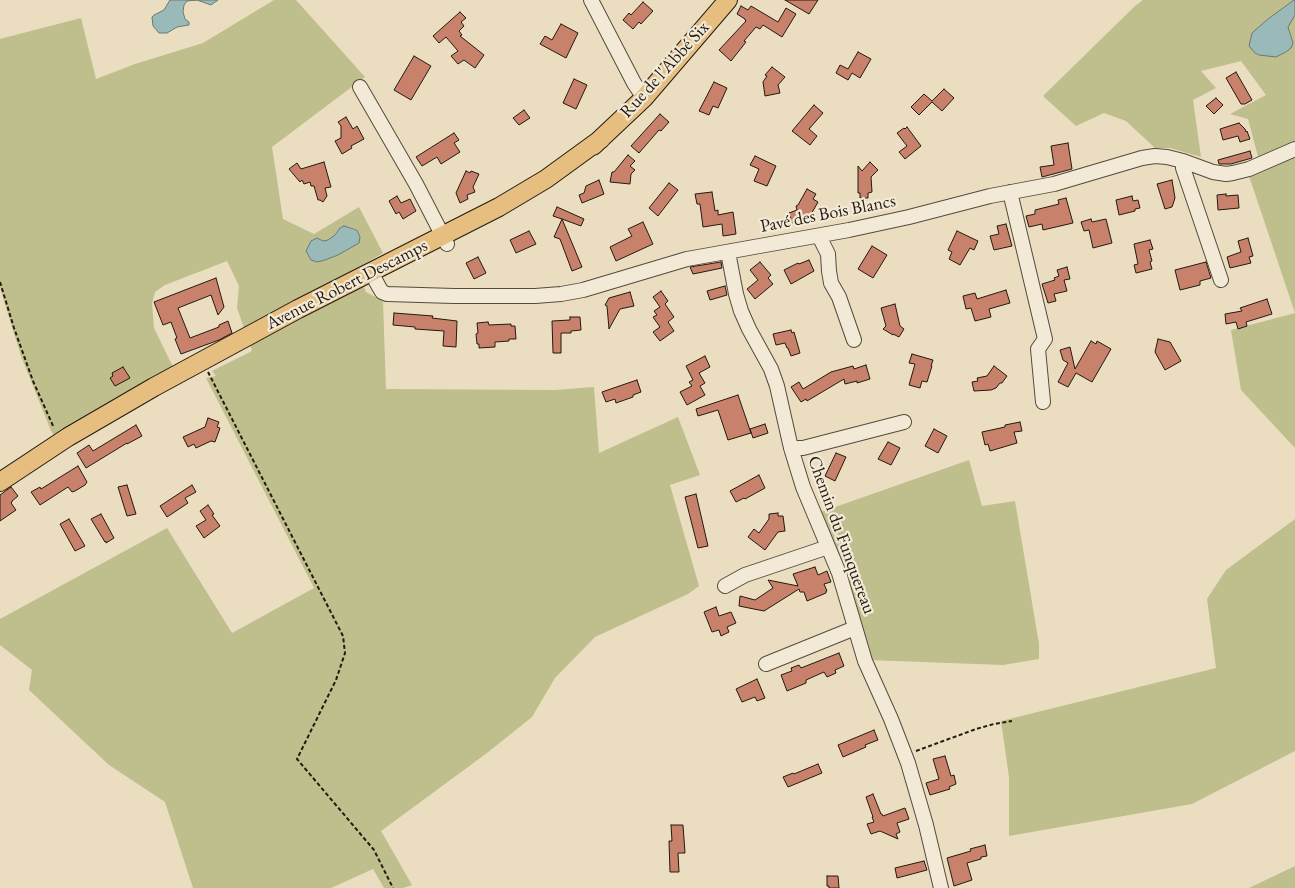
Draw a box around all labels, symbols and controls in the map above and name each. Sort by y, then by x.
street label: Rue de l'Abbé Six [616,17,714,123]
street label: Pavé des Bois Blancs [758,190,898,238]
street label: Avenue Robert Descamps [263,235,431,335]
street label: Chemin du Funquereau [802,453,880,617]

